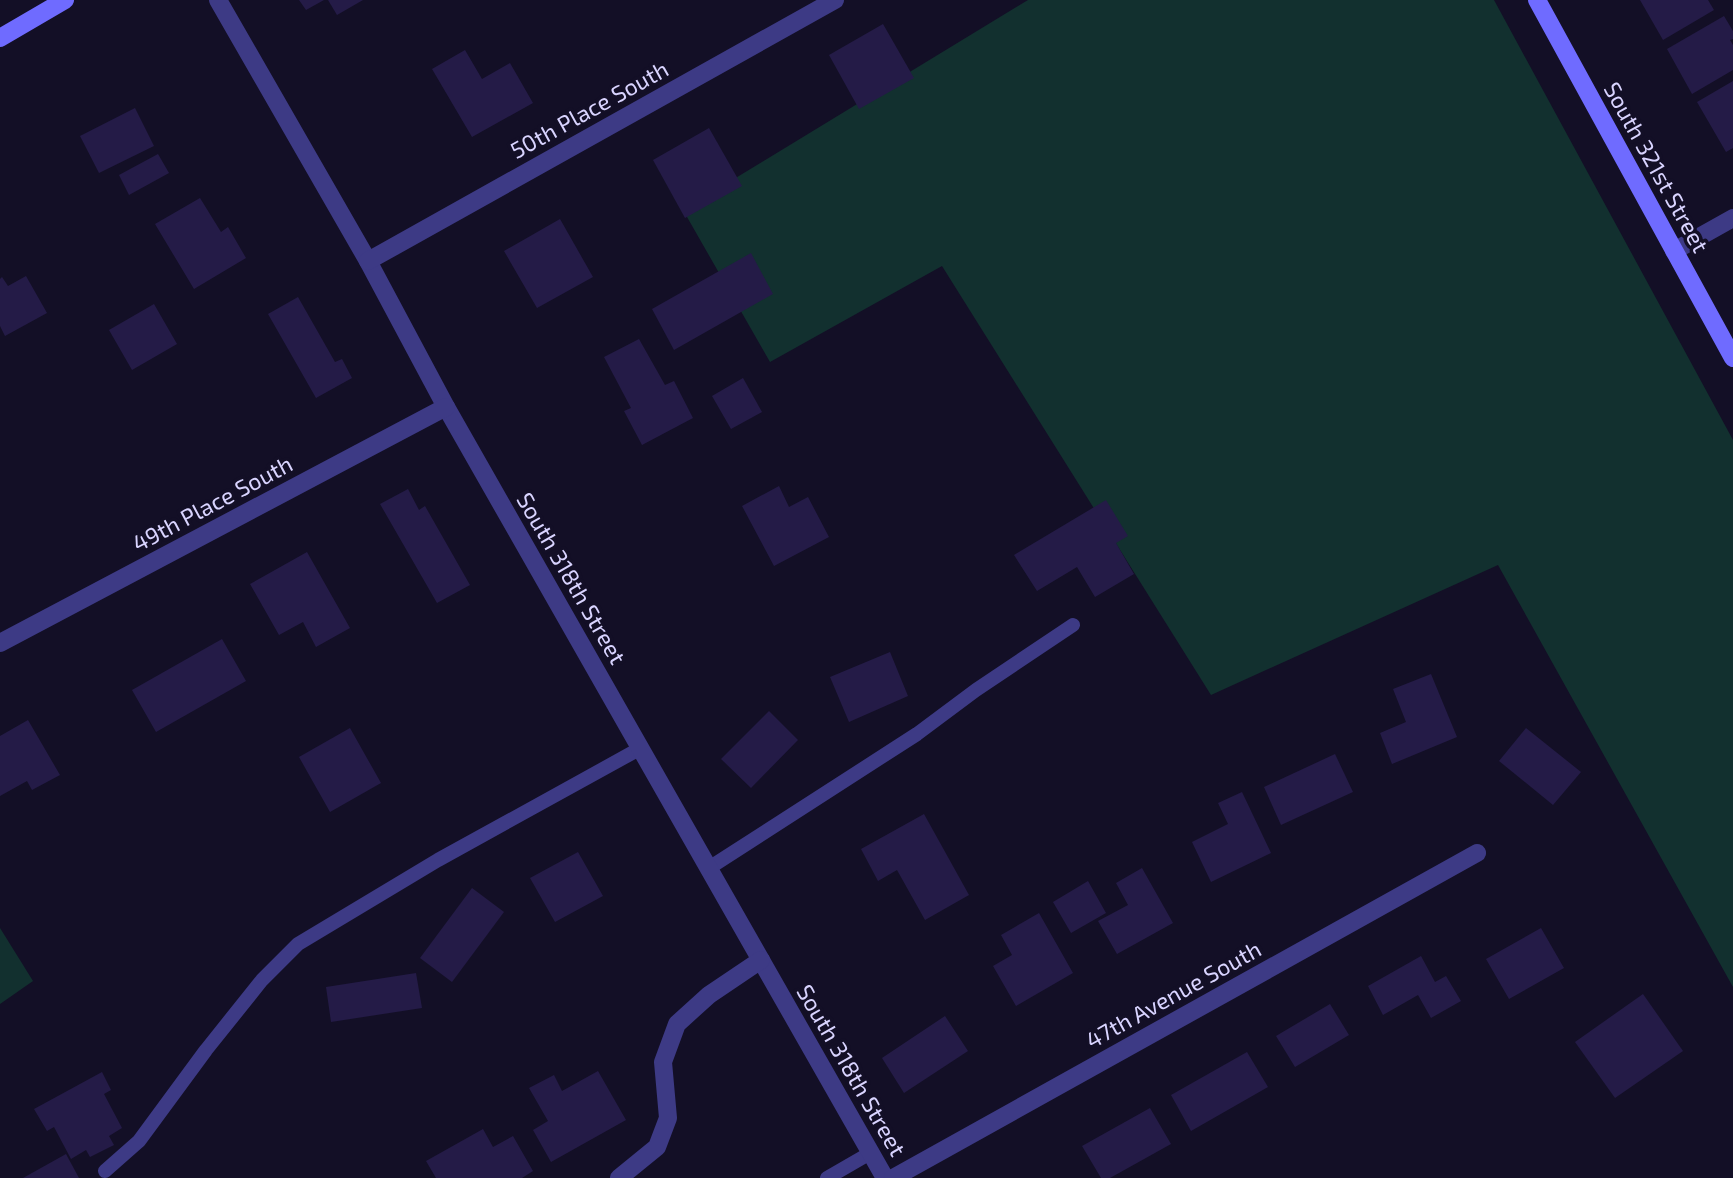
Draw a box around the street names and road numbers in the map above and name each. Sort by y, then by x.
street label: 50th Place South [505,54,673,164]
street label: South 321st Street [1599,77,1716,257]
street label: 49th Place South [127,449,297,557]
street label: South 318th Street [512,487,633,669]
street label: 47th Avenue South [1080,934,1266,1054]
street label: South 318th Street [792,979,913,1161]

